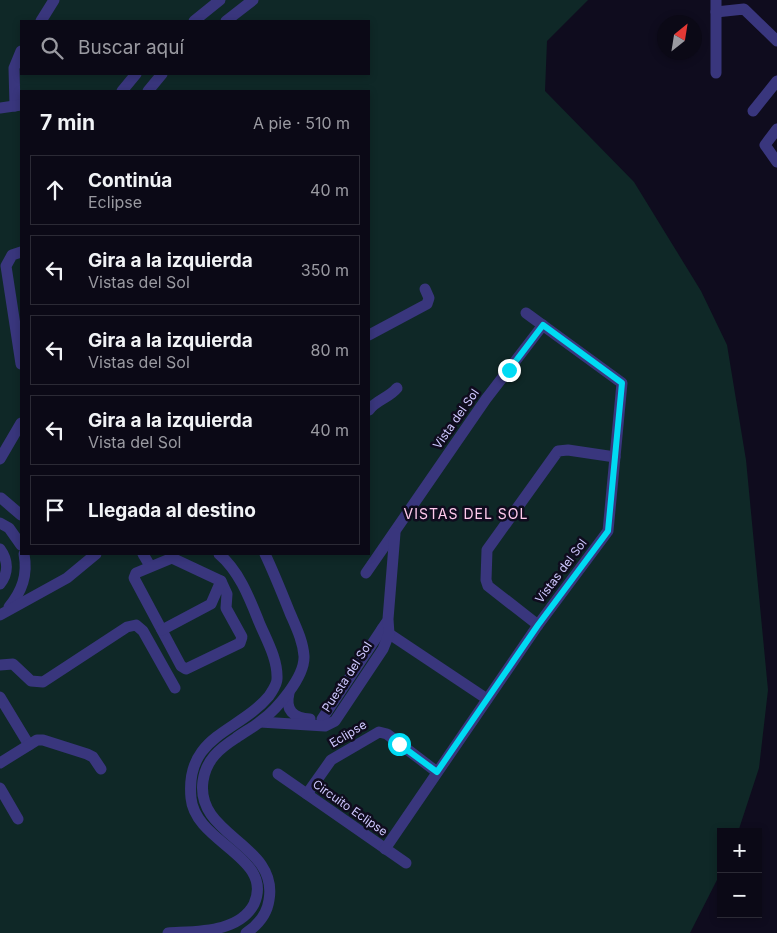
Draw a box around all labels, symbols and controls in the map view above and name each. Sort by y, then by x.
north arrow [657,15,702,60]
search box [20,20,370,75]
icon: search [38,34,66,62]
text: Buscar aquí [78,36,184,59]
text: 7 min [40,110,95,135]
text: A pie · 510 m [253,113,350,133]
text: Continúa [88,169,172,192]
icon: ahead [41,176,69,204]
text: 40 m [310,180,349,200]
text: Eclipse [88,192,142,212]
text: Gira a la izquierda [88,249,253,272]
icon: left [41,256,69,284]
text: 350 m [301,260,349,280]
text: Vistas del Sol [88,272,190,292]
text: Gira a la izquierda [88,329,253,352]
icon: left [41,336,69,364]
text: 80 m [310,340,349,360]
text: Vistas del Sol [88,352,190,372]
route end [498,359,521,382]
street label: Vista del Sol [429,386,482,452]
text: Gira a la izquierda [88,409,253,432]
icon: left [41,416,69,444]
text: 40 m [310,420,349,440]
text: Vista del Sol [88,432,181,452]
icon: arrive [41,496,69,524]
text: Llegada al destino [88,499,256,522]
district label: VISTAS DEL SOL [404,505,528,522]
street label: Vistas del Sol [532,536,590,606]
street label: Puesta del Sol [318,639,375,715]
street label: Eclipse [326,717,369,750]
route start [388,733,411,756]
street label: Circuito Eclipse [310,776,391,839]
map controls [717,828,762,918]
button: + [717,828,762,873]
button: − [717,873,762,918]

